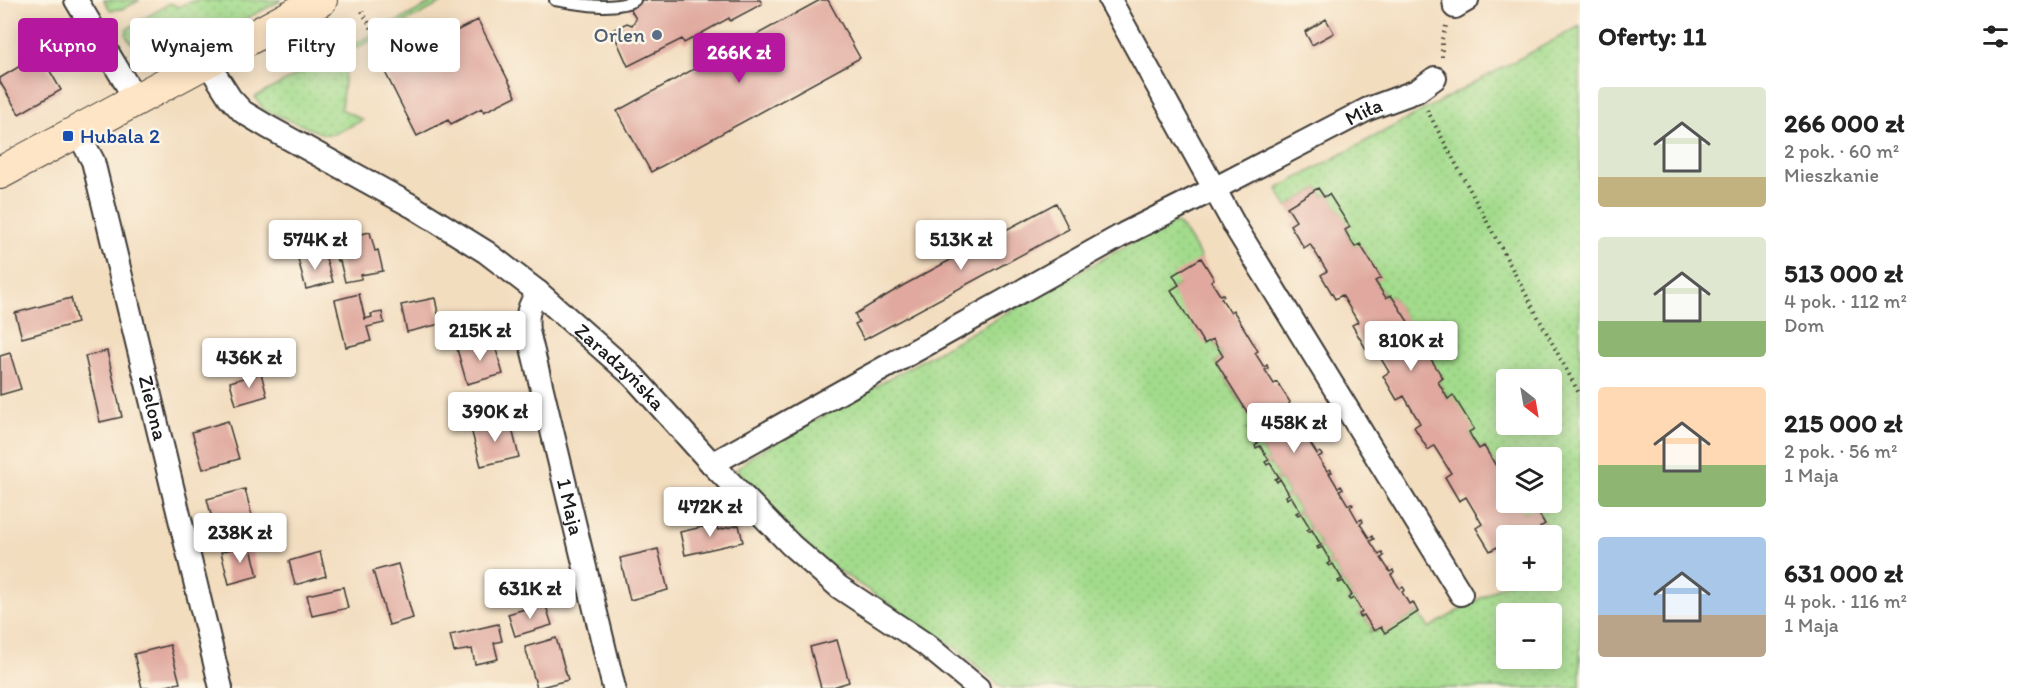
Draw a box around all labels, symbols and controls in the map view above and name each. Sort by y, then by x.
chip: Kupno [18,18,118,72]
chip: Wynajem [130,18,254,72]
chip: Filtry [266,18,356,72]
chip: Nowe [368,18,460,72]
text: Oferty: 11 [1598,20,1707,52]
icon: filters [1979,20,2012,53]
place label: Orlen [594,22,645,47]
marker: Orlen [650,28,664,42]
pin: 266K zł [684,33,794,84]
text: 266K zł [707,40,771,64]
street label: Miła [1341,92,1385,131]
text: 266 000 zł [1784,107,1904,139]
icon: home [1646,111,1718,183]
place label: Hubala 2 [80,123,160,148]
marker: Hubala 2 [61,129,75,143]
text: 2 pok. · 60 m² [1784,139,1899,163]
text: Mieszkanie [1784,163,1879,187]
pin: 574K zł [260,220,370,271]
pin: 513K zł [906,220,1016,271]
text: 574K zł [283,227,347,251]
text: 513K zł [930,227,992,251]
text: 513 000 zł [1784,257,1903,289]
icon: home [1646,261,1718,333]
text: 4 pok. · 112 m² [1784,289,1907,313]
pin: 215K zł [425,311,535,362]
text: Dom [1784,313,1824,337]
text: 215K zł [449,318,511,342]
street label: Zaradzyńska [570,318,671,415]
pin: 810K zł [1356,321,1466,372]
text: 810K zł [1379,328,1443,352]
pin: 436K zł [194,338,304,389]
text: 436K zł [216,345,282,369]
north arrow [1496,369,1562,435]
map controls [1496,369,1562,669]
street label: Zielona [133,373,173,443]
pin: 390K zł [440,392,550,443]
text: 390K zł [462,399,528,423]
pin: 458K zł [1239,403,1349,454]
text: 215 000 zł [1784,407,1903,439]
text: 458K zł [1261,410,1327,434]
icon: home [1646,411,1718,483]
text: 2 pok. · 56 m² [1784,439,1897,463]
button: layers [1496,447,1562,513]
text: 1 Maja [1784,463,1839,487]
street label: 1 Maja [552,476,590,537]
pin: 472K zł [655,487,765,538]
text: 472K zł [678,494,742,518]
pin: 238K zł [185,513,295,564]
text: 238K zł [208,520,272,544]
button: + [1496,525,1562,591]
text: 631 000 zł [1784,557,1903,589]
icon: home [1646,561,1718,633]
pin: 631K zł [475,569,585,620]
text: 631K zł [498,576,562,600]
text: 4 pok. · 116 m² [1784,589,1907,613]
button: − [1496,603,1562,669]
text: 1 Maja [1784,613,1839,637]

